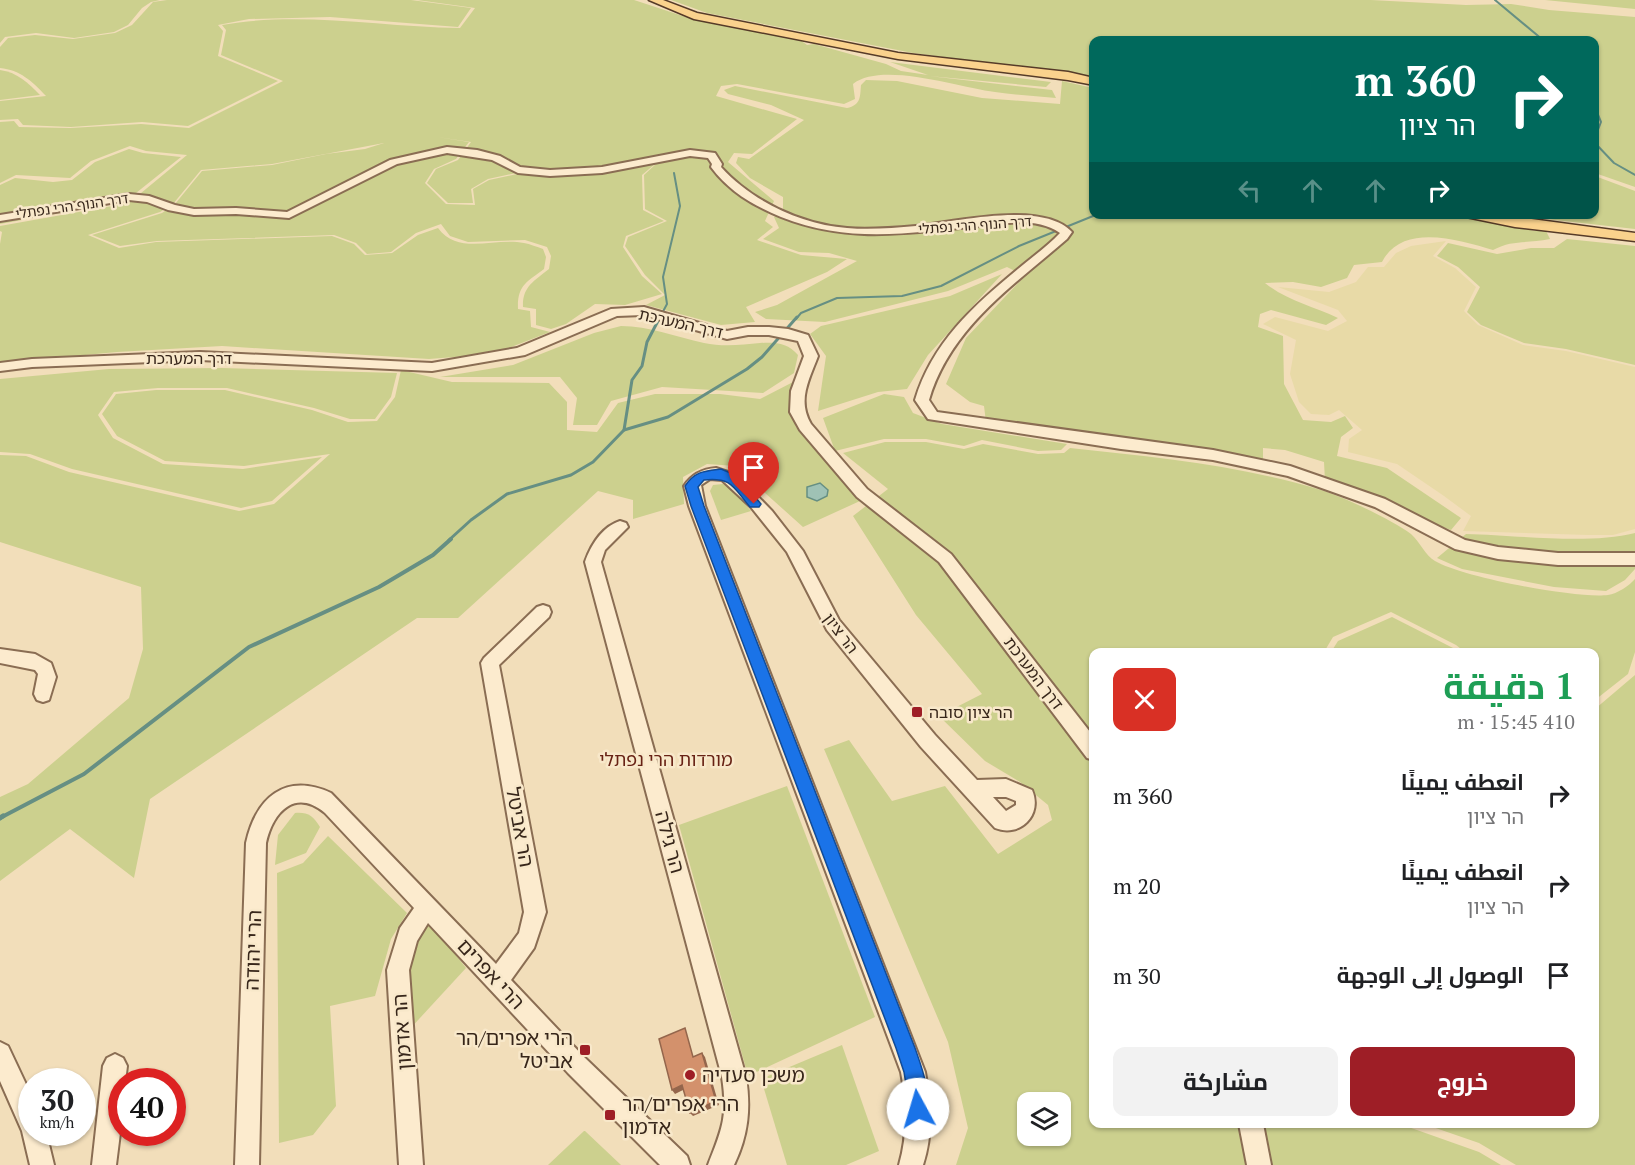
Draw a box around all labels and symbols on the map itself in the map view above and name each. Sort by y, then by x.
street label: דרך הנוף הרי נפתלי [14,188,130,223]
street label: דרך הנוף הרי נפתלי [917,211,1033,238]
street label: דרך המערכת [637,303,726,343]
street label: דרך המערכת [146,347,232,369]
pin [728,442,779,504]
street label: הר ציון [818,608,864,658]
street label: דרך המערכת [999,632,1069,714]
place label: הר ציון סובה [929,701,1013,723]
marker: הר ציון סובה [910,705,924,719]
district label: מורדות הרי נפתלי [599,747,733,771]
street label: הר אביטל [500,785,541,869]
street label: הר גילה [649,808,692,876]
street label: הרי יהודה [238,909,267,991]
street label: הרי אפרים [452,932,531,1015]
street label: הר אדמון [385,993,418,1071]
place label: הרי אפרים/הר אביטל [456,1024,573,1074]
marker: הרי אפרים/הר אביטל [578,1043,592,1057]
place label: משכן סעדיה [702,1061,805,1088]
speed limit sign: 40 [108,1068,186,1146]
marker: משכן סעדיה [683,1068,697,1082]
position arrow [886,1077,950,1141]
place label: הרי אפרים/הר אדמון [622,1090,739,1140]
marker: הרי אפרים/הר אדמון [603,1108,617,1122]

